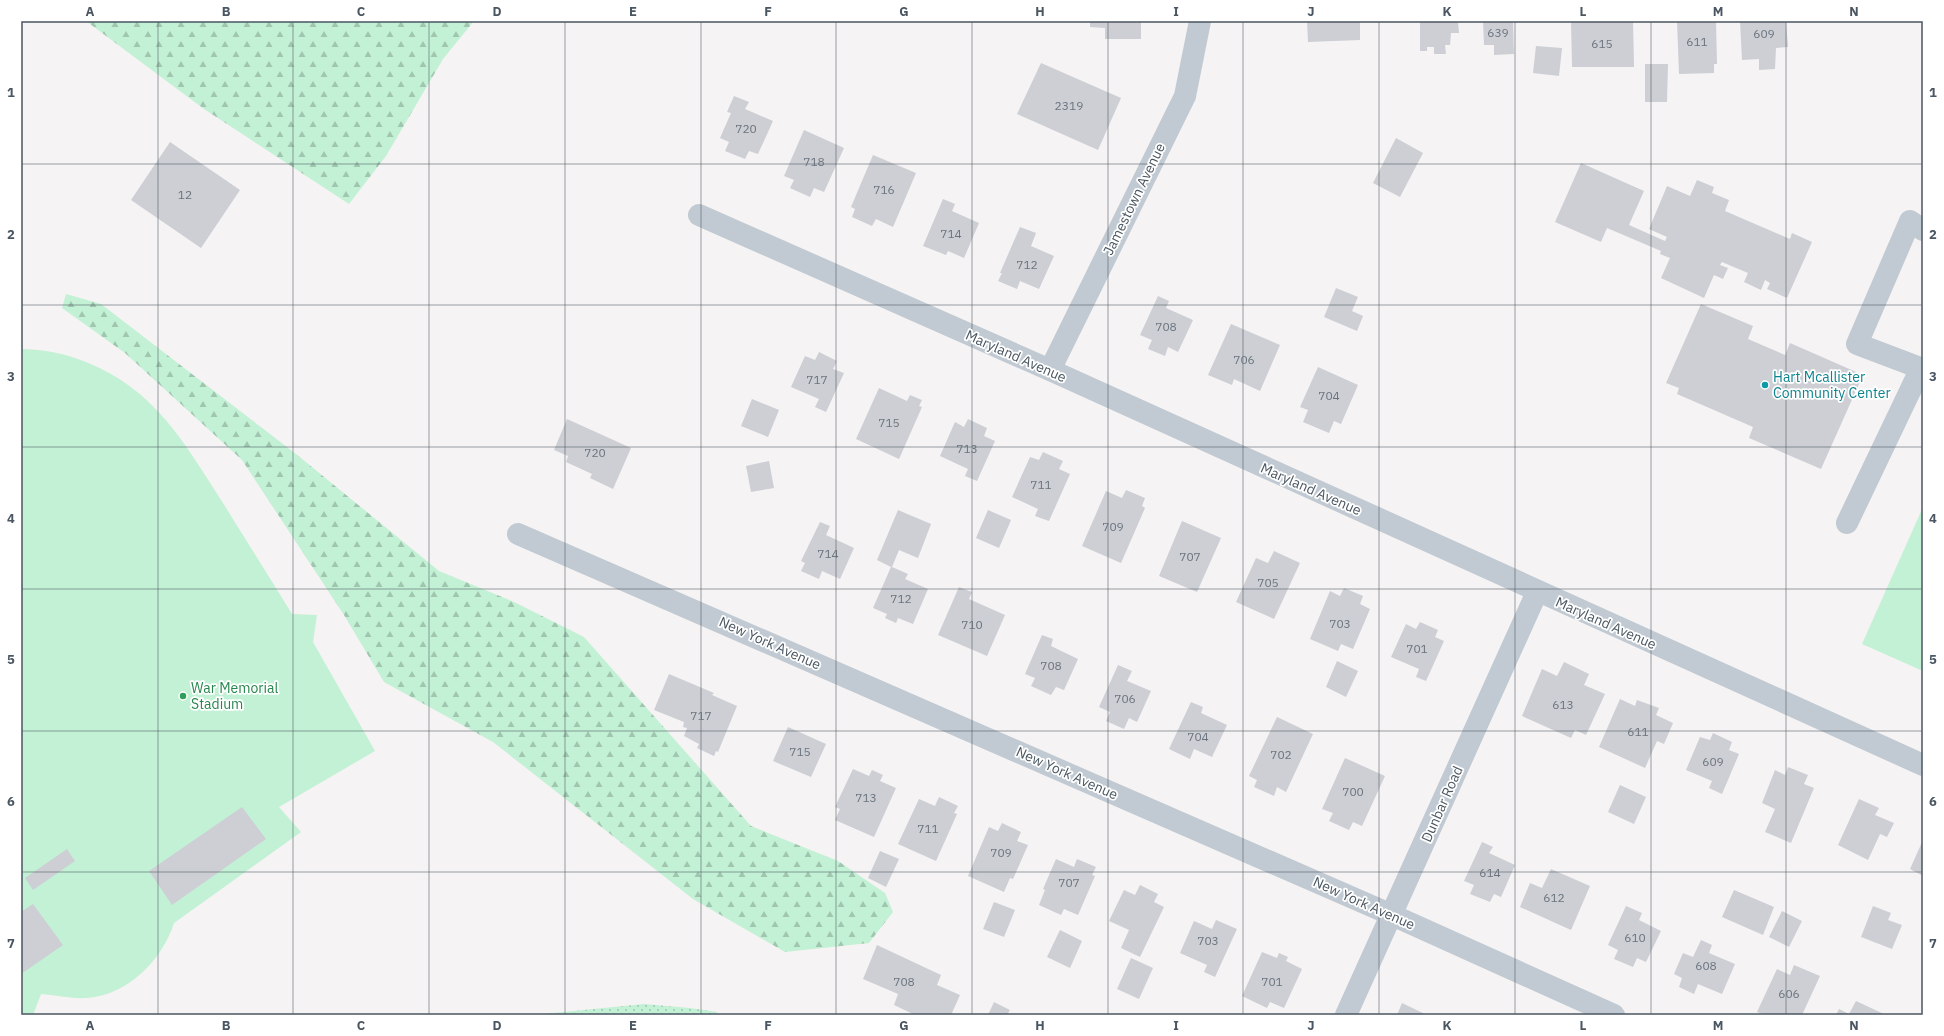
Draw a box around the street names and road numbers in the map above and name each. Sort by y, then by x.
street label: Jamestown Avenue [1099,140,1169,258]
street label: Maryland Avenue [963,326,1070,386]
street label: Maryland Avenue [1258,459,1365,519]
street label: Maryland Avenue [1553,593,1660,653]
street label: New York Avenue [716,612,824,674]
street label: New York Avenue [1013,742,1121,804]
street label: Dunbar Road [1417,763,1467,845]
street label: New York Avenue [1310,872,1418,934]

